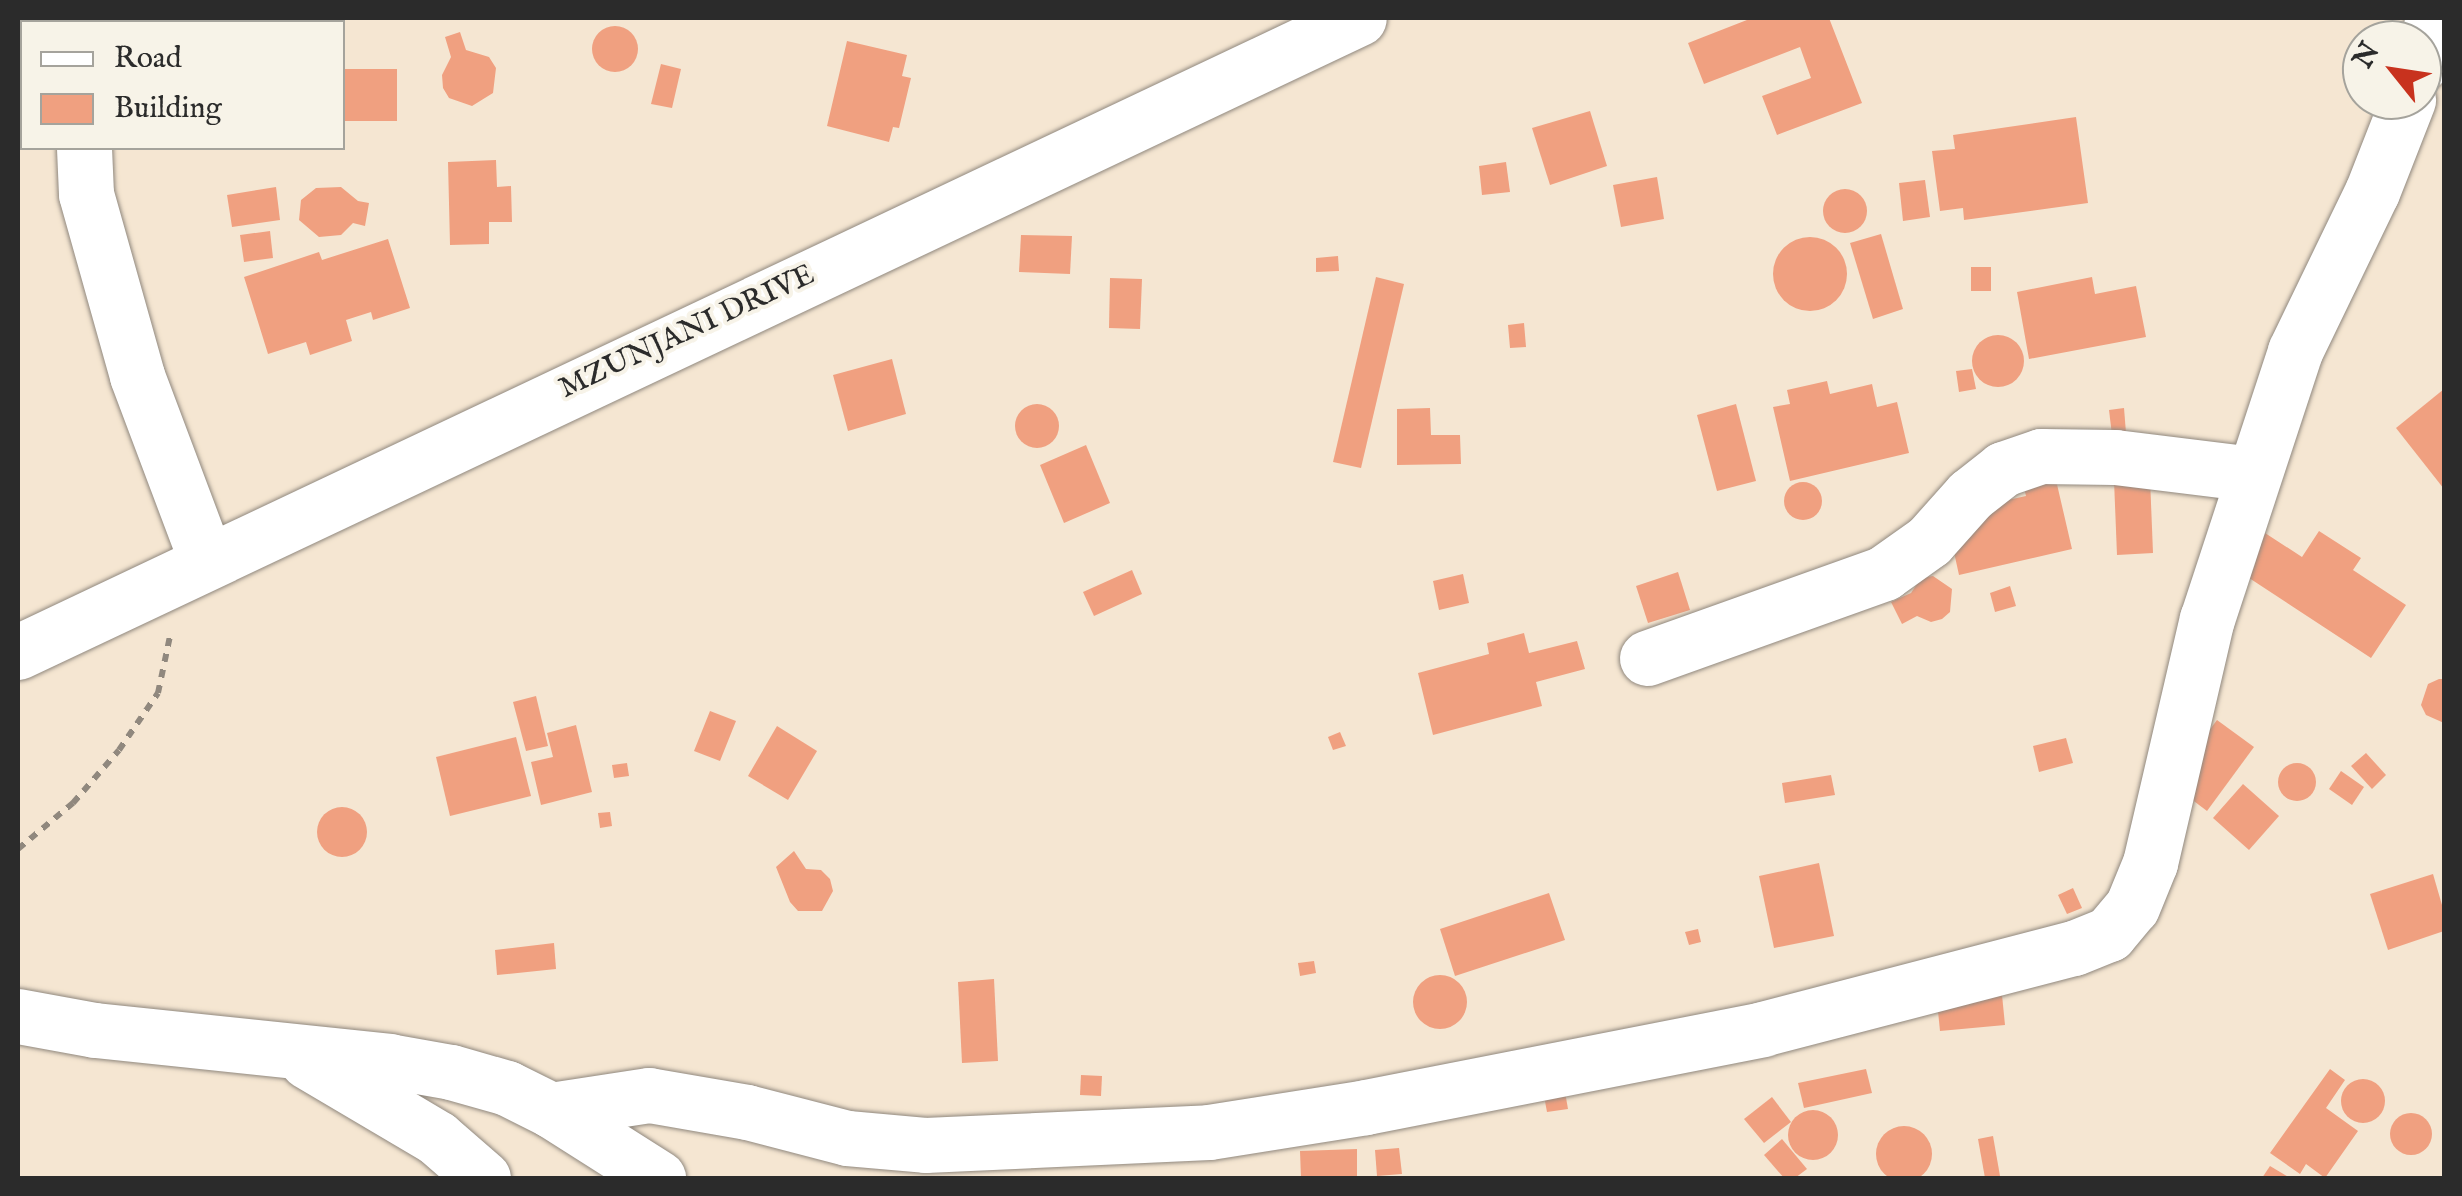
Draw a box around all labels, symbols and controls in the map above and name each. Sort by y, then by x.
legend [20,20,345,150]
north arrow [2342,20,2442,120]
text: N [2346,37,2389,75]
text: Road [114,40,182,78]
text: Building [114,90,222,128]
street label: MZUNJANI DRIVE [554,257,820,407]

